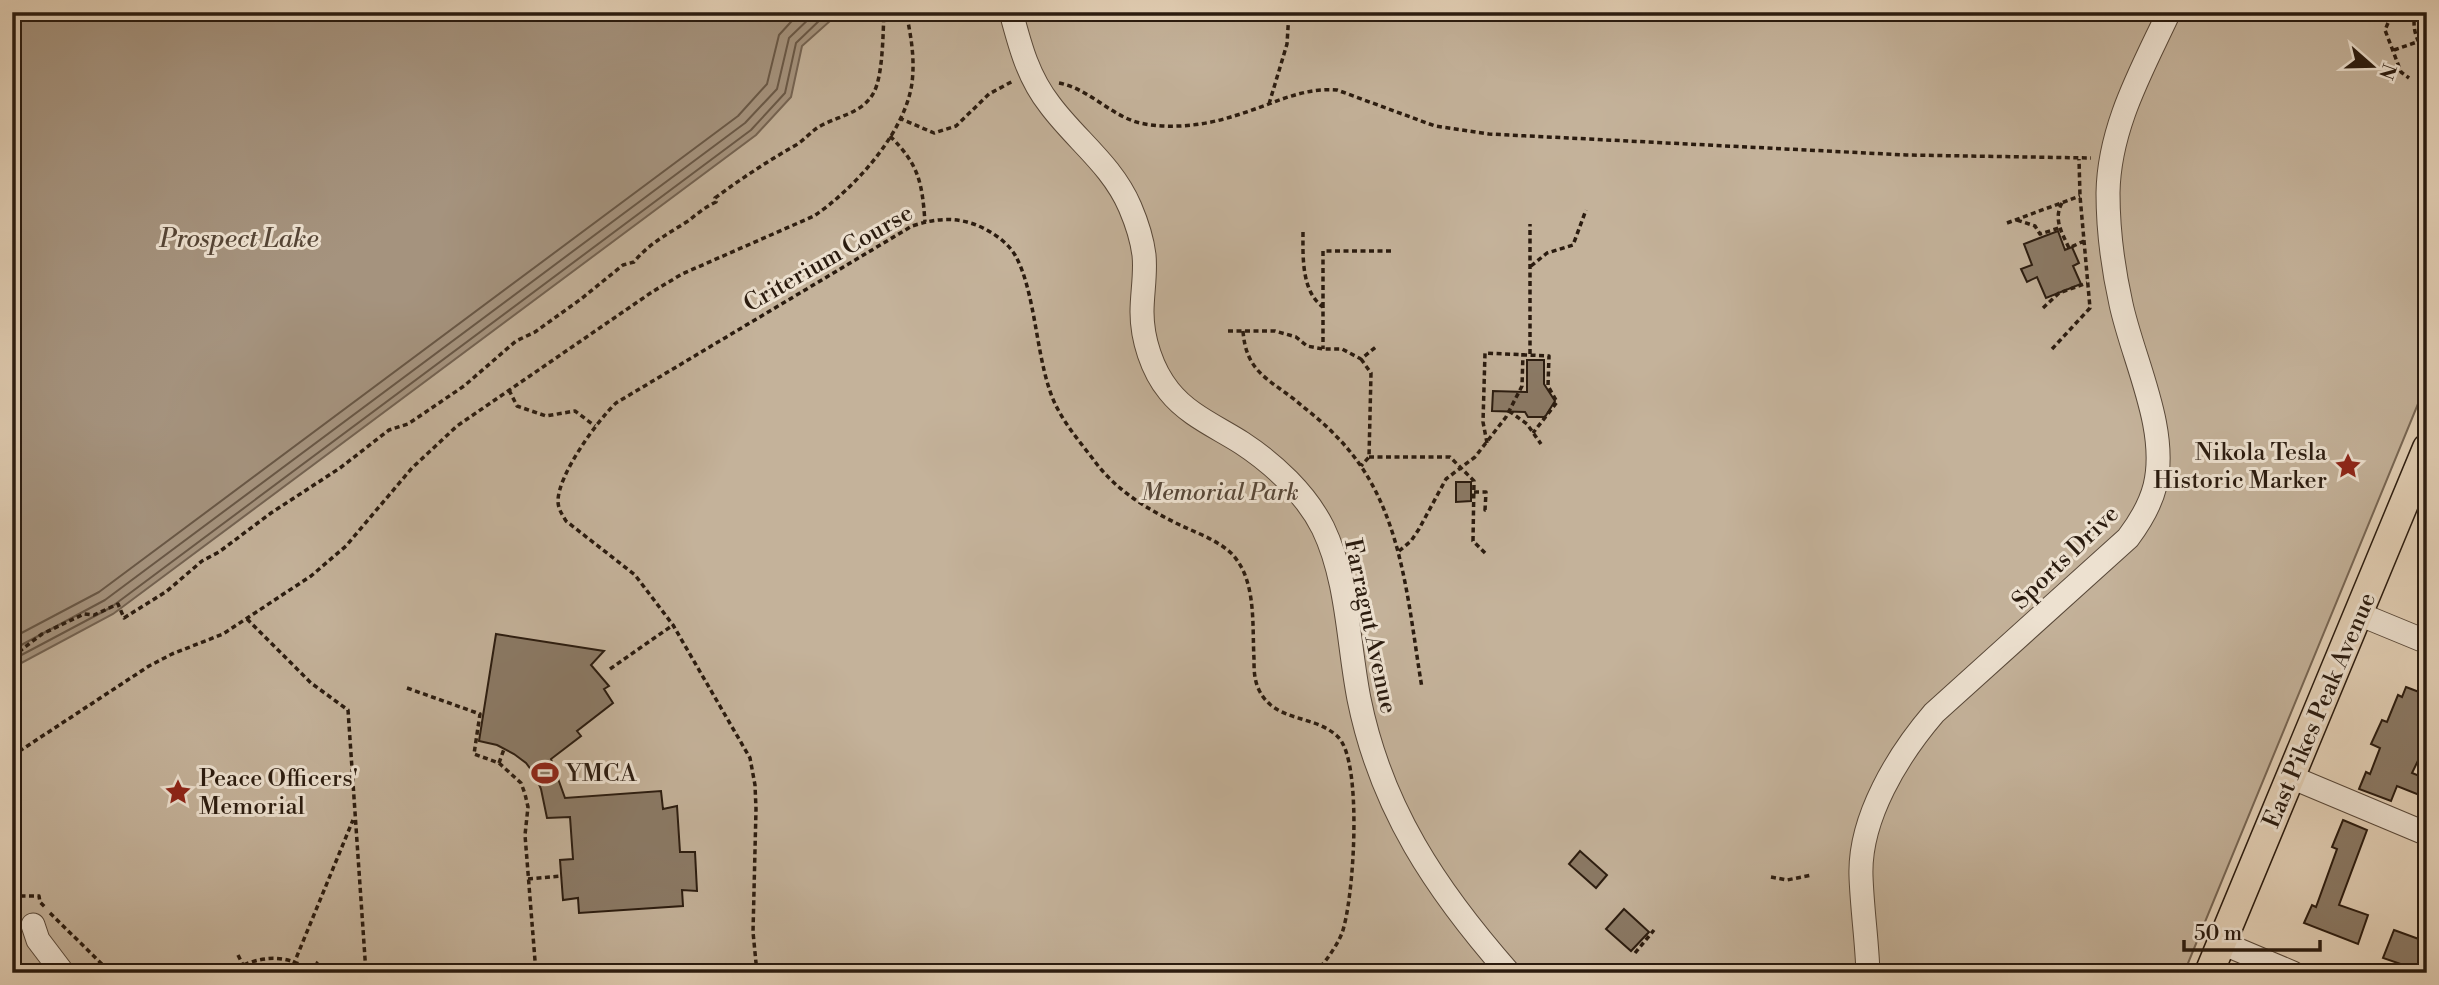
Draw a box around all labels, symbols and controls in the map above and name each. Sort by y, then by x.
north arrow [2338,32,2408,102]
text: N [2373,60,2401,83]
street label: Criterium Course [739,198,918,319]
water label: Prospect Lake [158,223,319,255]
place label: Nikola Tesla Historic Marker [2153,438,2328,496]
place icon: Nikola Tesla Historic Marker [2333,451,2363,481]
park label: Memorial Park [1141,478,1299,508]
street label: Sports Drive [2006,499,2125,616]
street label: Farragut Avenue [1337,536,1403,717]
street label: East Pikes Peak Avenue [2257,588,2383,833]
sports icon: YMCA [530,758,560,788]
place label: YMCA [564,759,637,789]
place label: Peace Officers' Memorial [199,764,358,822]
place icon: Peace Officers' Memorial [163,777,193,807]
scale bar [2184,908,2320,952]
text: 50 m [2194,921,2242,947]

